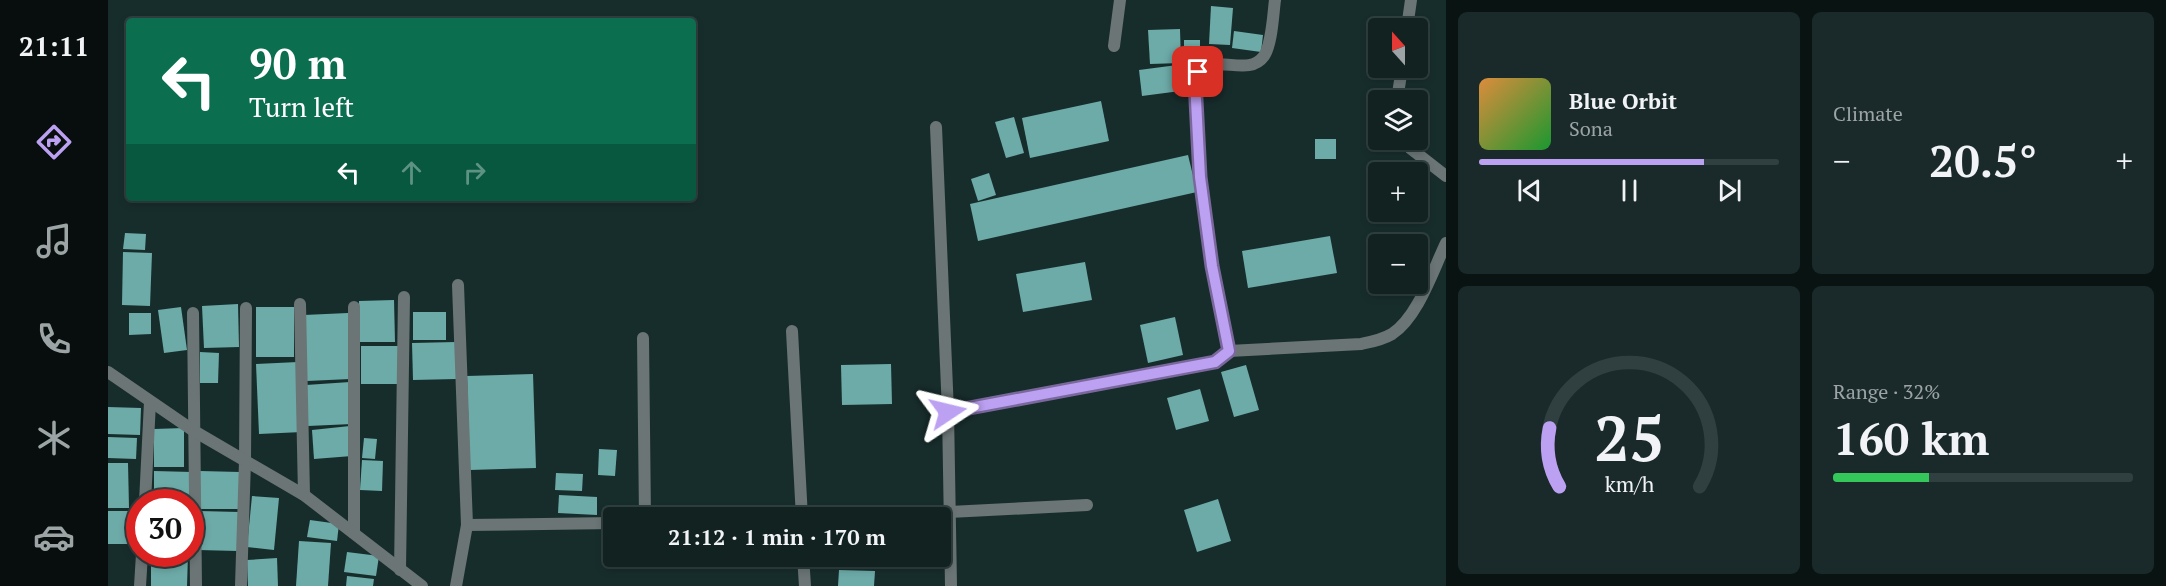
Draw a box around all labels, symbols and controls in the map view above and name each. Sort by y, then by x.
north arrow [1368,18,1428,78]
map controls [1368,18,1428,294]
text: 21:11 [19,28,89,64]
text: 90 m [249,35,347,91]
icon: left [150,42,228,120]
pin [1172,46,1223,97]
icon: arrive [1181,55,1214,88]
text: Blue Orbit [1569,86,1677,115]
text: Turn left [249,89,354,125]
button: layers [1368,90,1428,150]
text: Climate [1833,100,1903,127]
text: Sona [1569,115,1613,142]
icon: directions [33,121,75,163]
text: 20.5° [1929,130,2037,190]
text: − [1833,139,1851,182]
text: + [2115,139,2133,182]
icon: left [332,156,365,189]
icon: ahead [395,156,428,189]
icon: right [458,156,491,189]
button: + [1368,162,1428,222]
icon: previous [1513,174,1546,207]
icon: pause [1613,174,1646,207]
icon: next [1713,174,1746,207]
icon: music [33,220,75,262]
button: − [1368,234,1428,294]
icon: phone [33,318,75,360]
text: Range · 32% [1833,378,1940,405]
position arrow [916,380,980,444]
text: 25 [1594,396,1664,479]
text: 160 km [1833,408,1989,468]
icon: climate [33,417,75,459]
text: km/h [1604,470,1654,498]
speed limit sign: 30 [126,489,204,567]
icon: car [33,516,75,558]
text: 21:12 · 1 min · 170 m [668,522,886,551]

